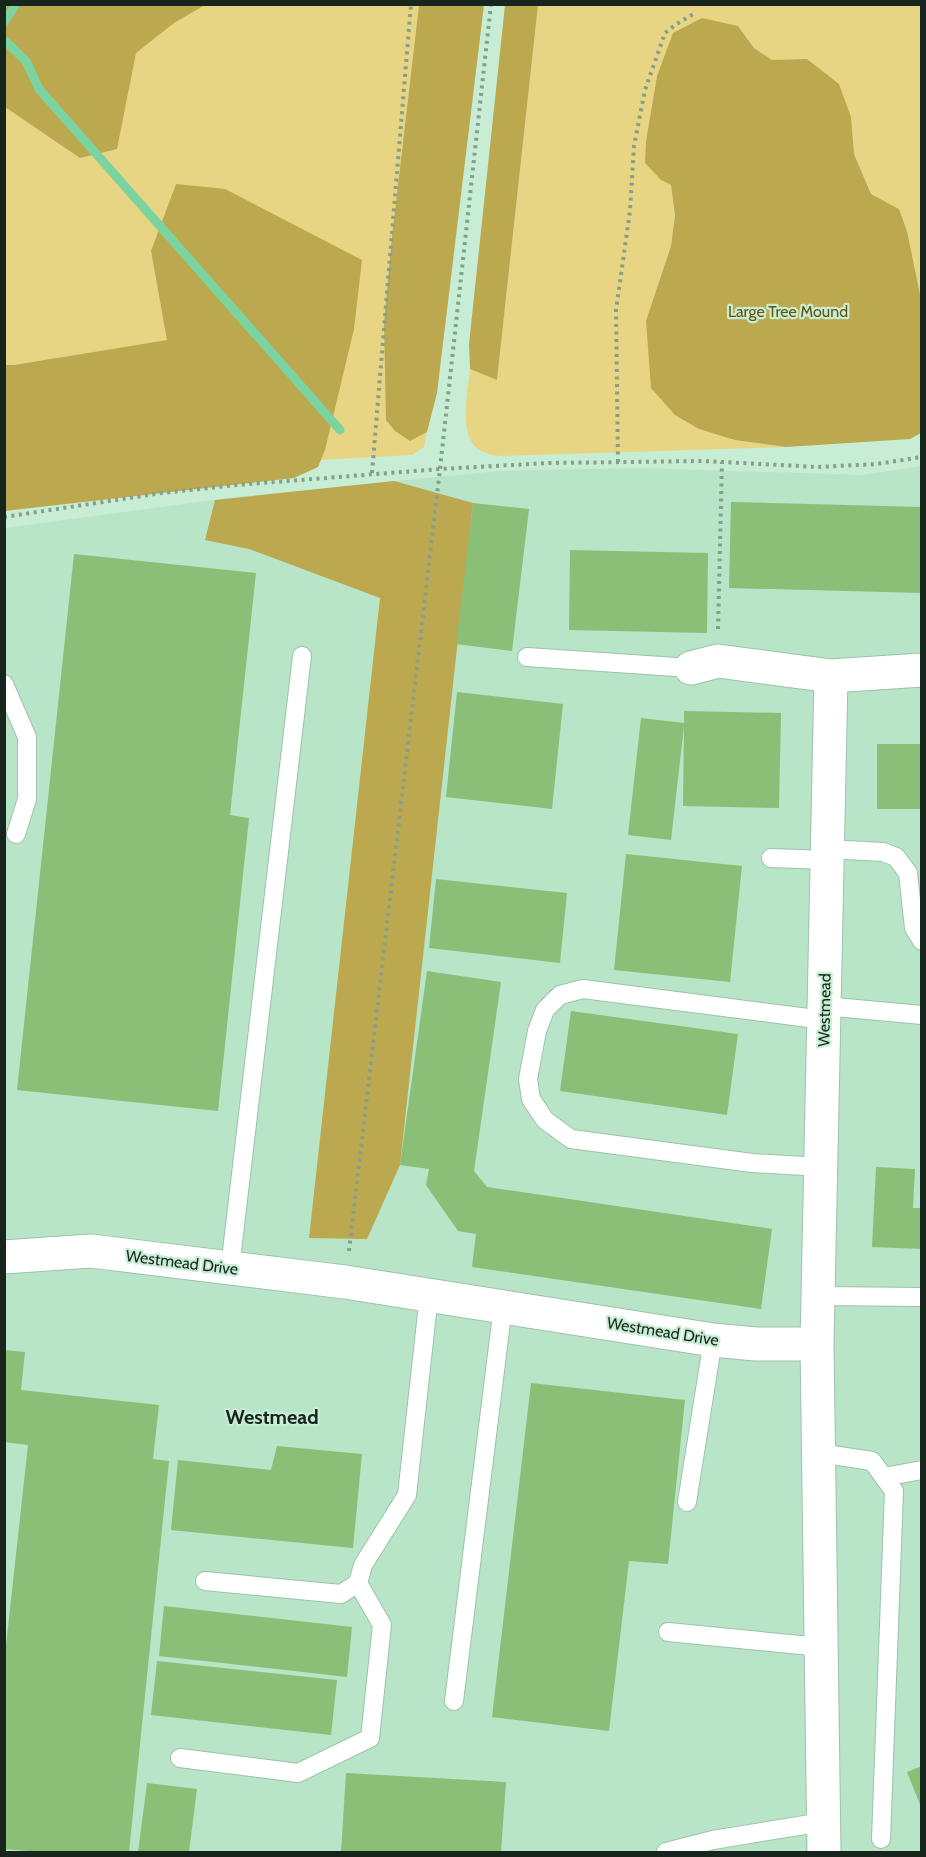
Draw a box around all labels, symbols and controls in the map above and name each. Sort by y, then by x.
park label: Large Tree Mound [728,302,848,321]
street label: Westmead [814,973,835,1047]
street label: Westmead Drive [125,1246,239,1279]
street label: Westmead Drive [606,1313,720,1350]
district label: Westmead [225,1405,319,1429]

